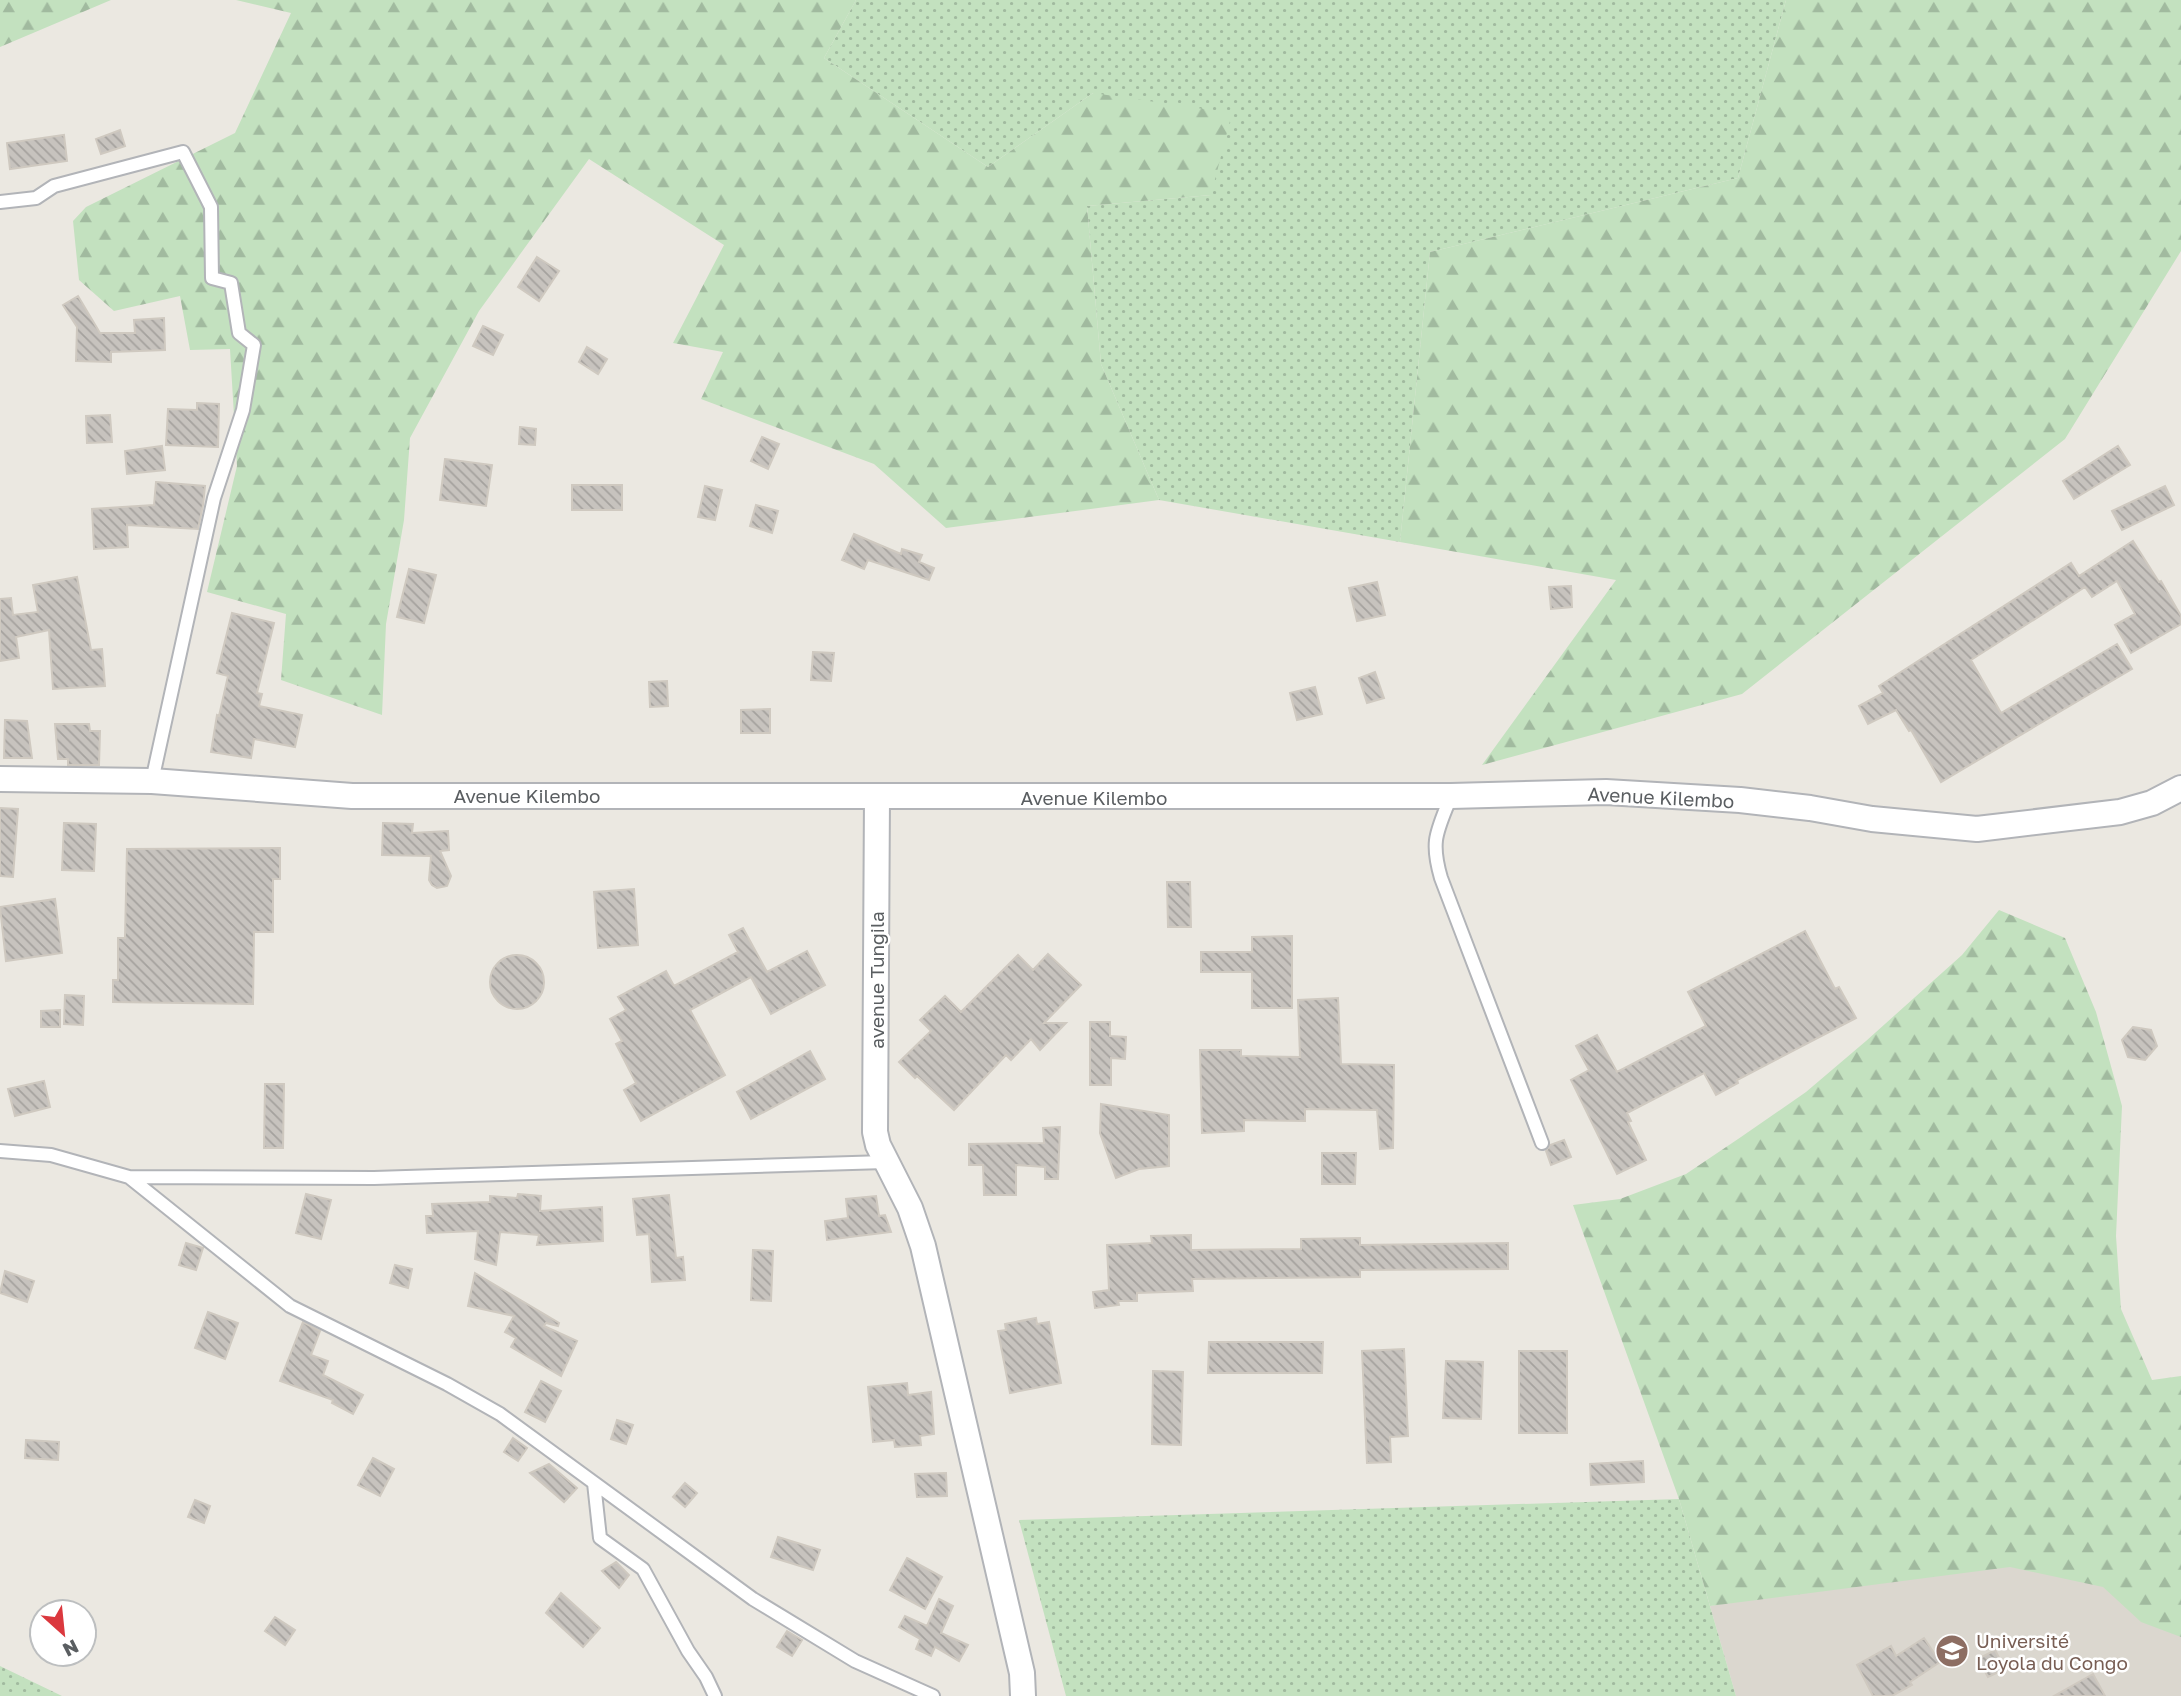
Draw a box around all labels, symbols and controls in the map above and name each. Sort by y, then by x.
street label: Avenue Kilembo [1587,782,1735,812]
street label: Avenue Kilembo [454,784,600,807]
street label: Avenue Kilembo [1021,786,1167,809]
street label: avenue Tungila [865,911,888,1049]
north arrow [28,1598,98,1668]
place label: Université Loyola du Congo [1976,1629,2128,1674]
school or university icon: Université Loyola du Congo [1933,1632,1971,1670]
text: N [59,1635,83,1662]

